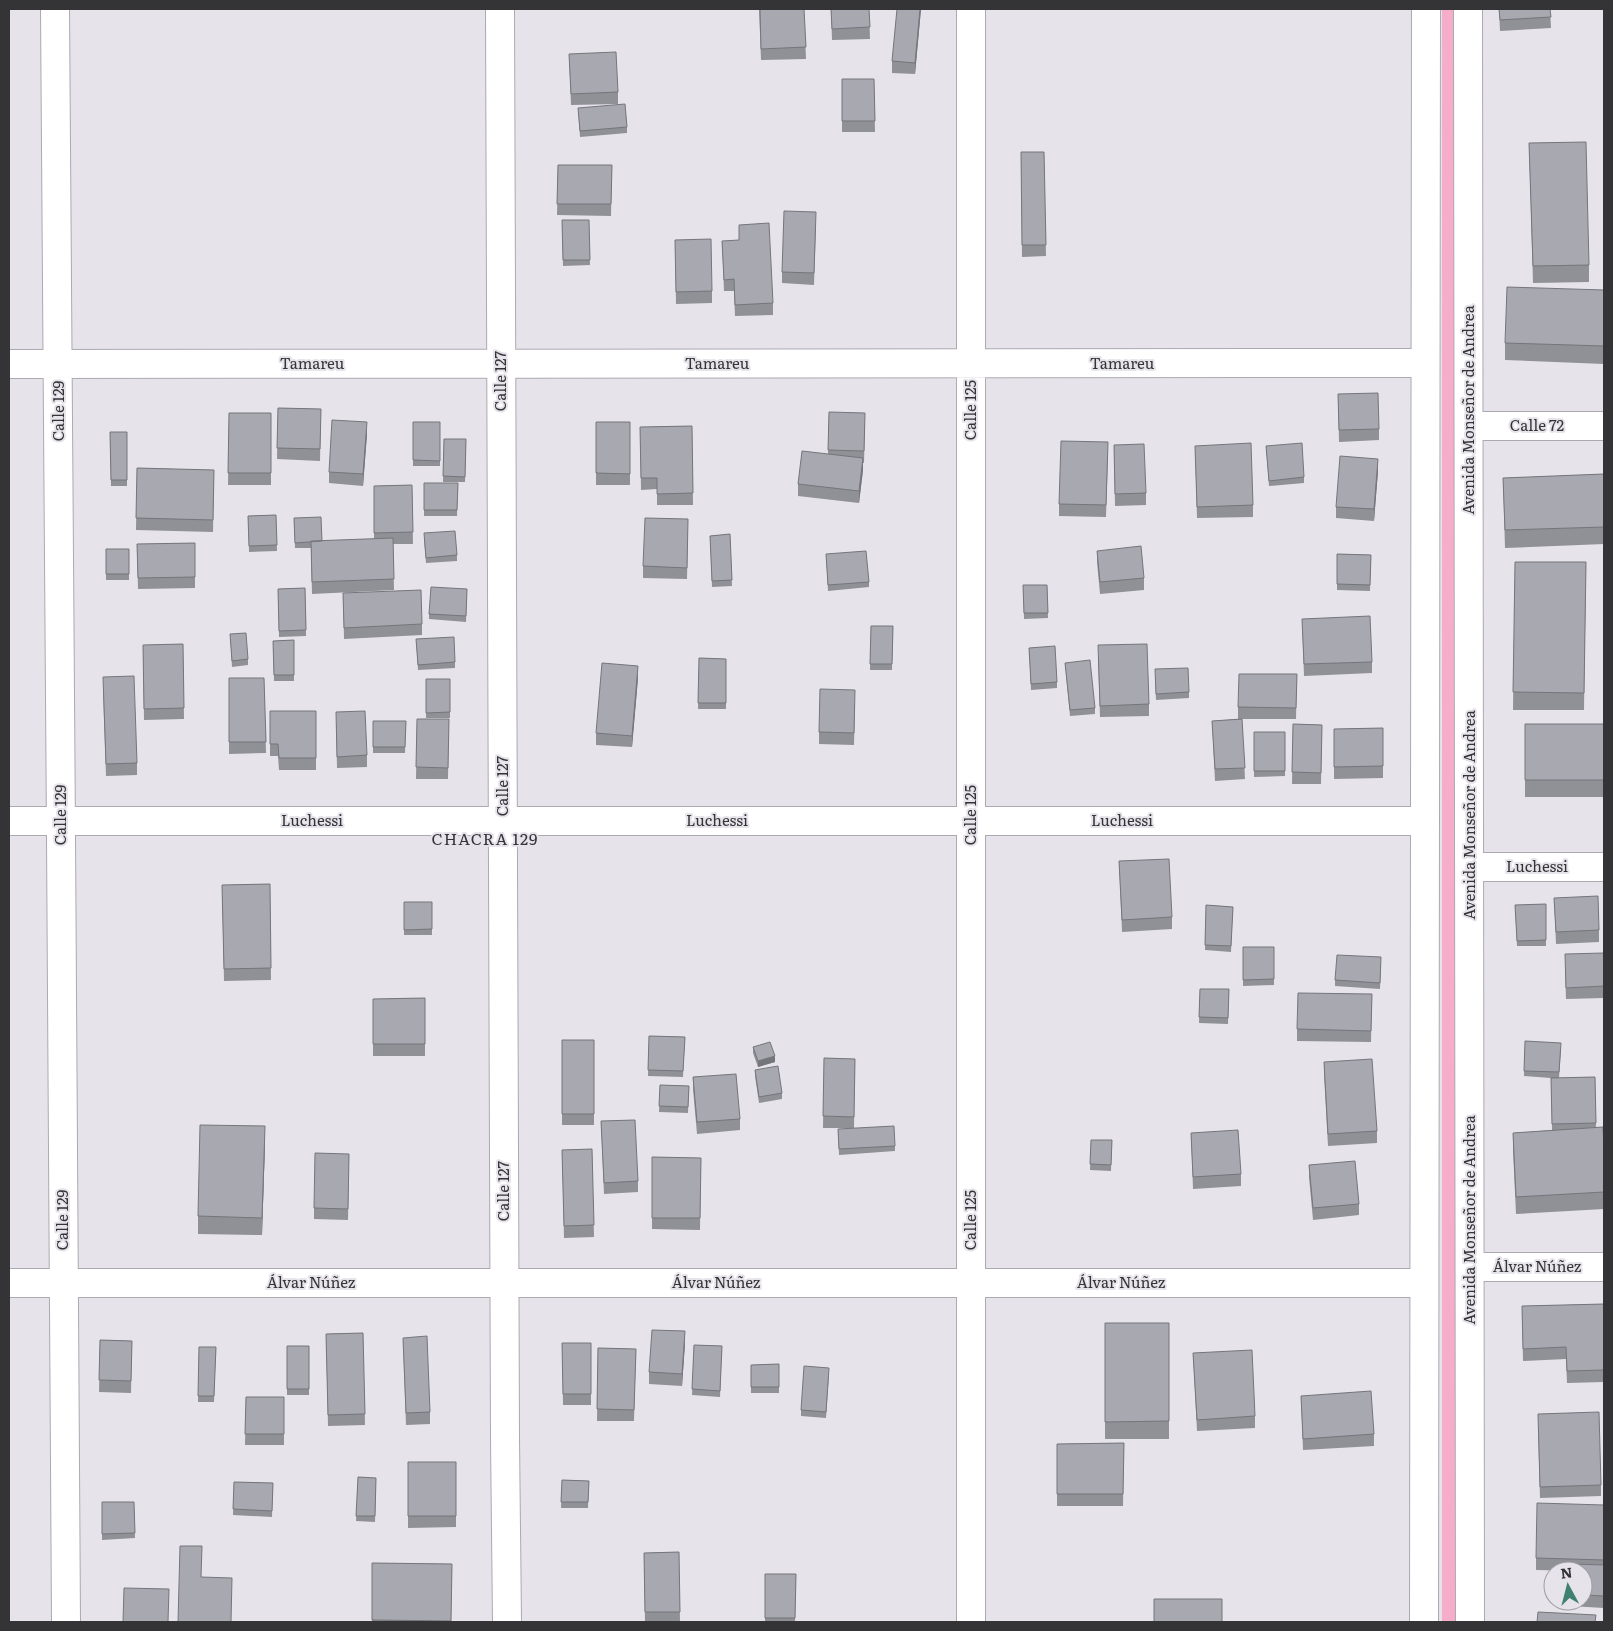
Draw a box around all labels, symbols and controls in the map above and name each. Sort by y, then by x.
street label: Avenida Monseñor de Andrea [1456,304,1479,515]
street label: Calle 127 [488,350,511,411]
street label: Tamareu [280,351,345,374]
street label: Tamareu [685,351,750,374]
street label: Tamareu [1090,351,1155,374]
street label: Calle 125 [958,379,981,440]
street label: Calle 129 [46,381,69,441]
street label: Calle 72 [1510,413,1565,436]
street label: Avenida Monseñor de Andrea [1457,709,1480,920]
street label: Calle 127 [490,755,513,816]
street label: Calle 125 [958,784,981,845]
street label: Calle 129 [48,785,71,845]
street label: Luchessi [281,808,343,831]
street label: Luchessi [686,808,748,831]
street label: Luchessi [1091,808,1153,831]
district label: CHACRA 129 [432,826,538,850]
street label: Luchessi [1506,854,1568,877]
street label: Avenida Monseñor de Andrea [1457,1114,1480,1325]
street label: Calle 127 [491,1160,514,1221]
street label: Calle 125 [958,1189,981,1250]
street label: Calle 129 [50,1190,73,1250]
street label: Álvar Núñez [1493,1254,1581,1277]
street label: Álvar Núñez [267,1270,355,1293]
street label: Álvar Núñez [672,1270,760,1293]
street label: Álvar Núñez [1077,1270,1165,1293]
north arrow [1543,1561,1593,1611]
text: N [1559,1561,1574,1583]

